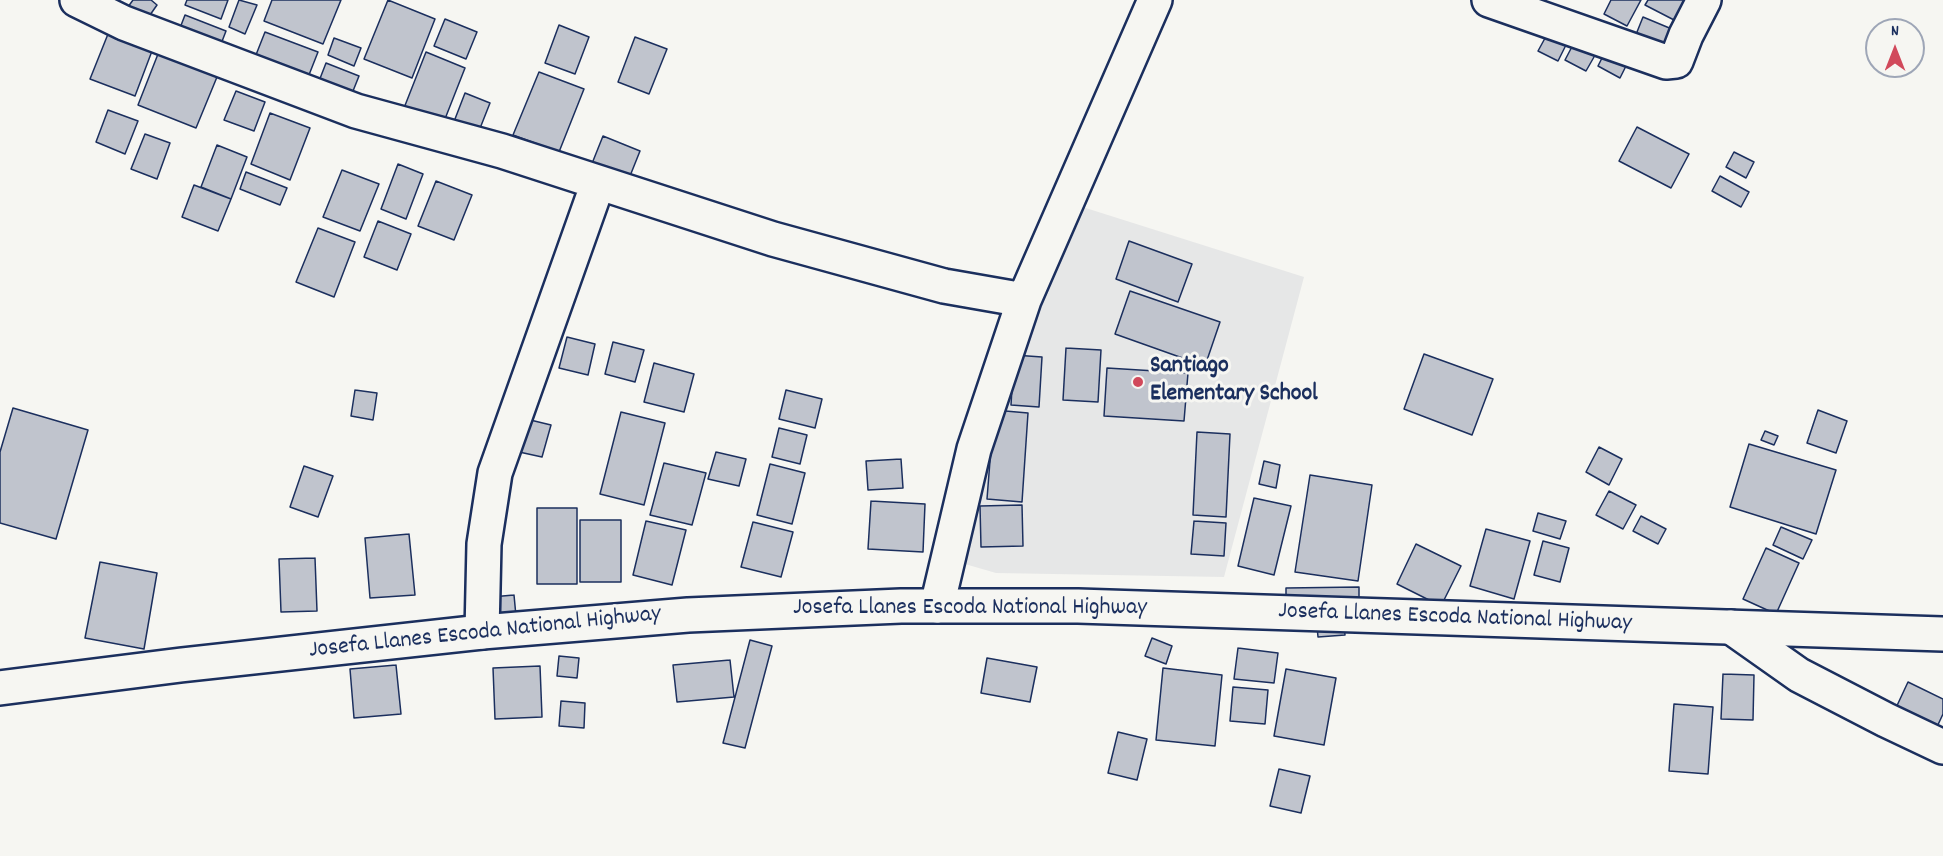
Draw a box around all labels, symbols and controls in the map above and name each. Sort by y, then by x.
north arrow [1865,18,1925,78]
text: N [1891,20,1899,43]
place label: Santiago Elementary School [1150,354,1318,410]
marker: Santiago Elementary School [1131,375,1145,389]
street label: Josefa Llanes Escoda National Highway [793,596,1147,624]
street label: Josefa Llanes Escoda National Highway [1278,598,1632,640]
street label: Josefa Llanes Escoda National Highway [308,601,662,667]

